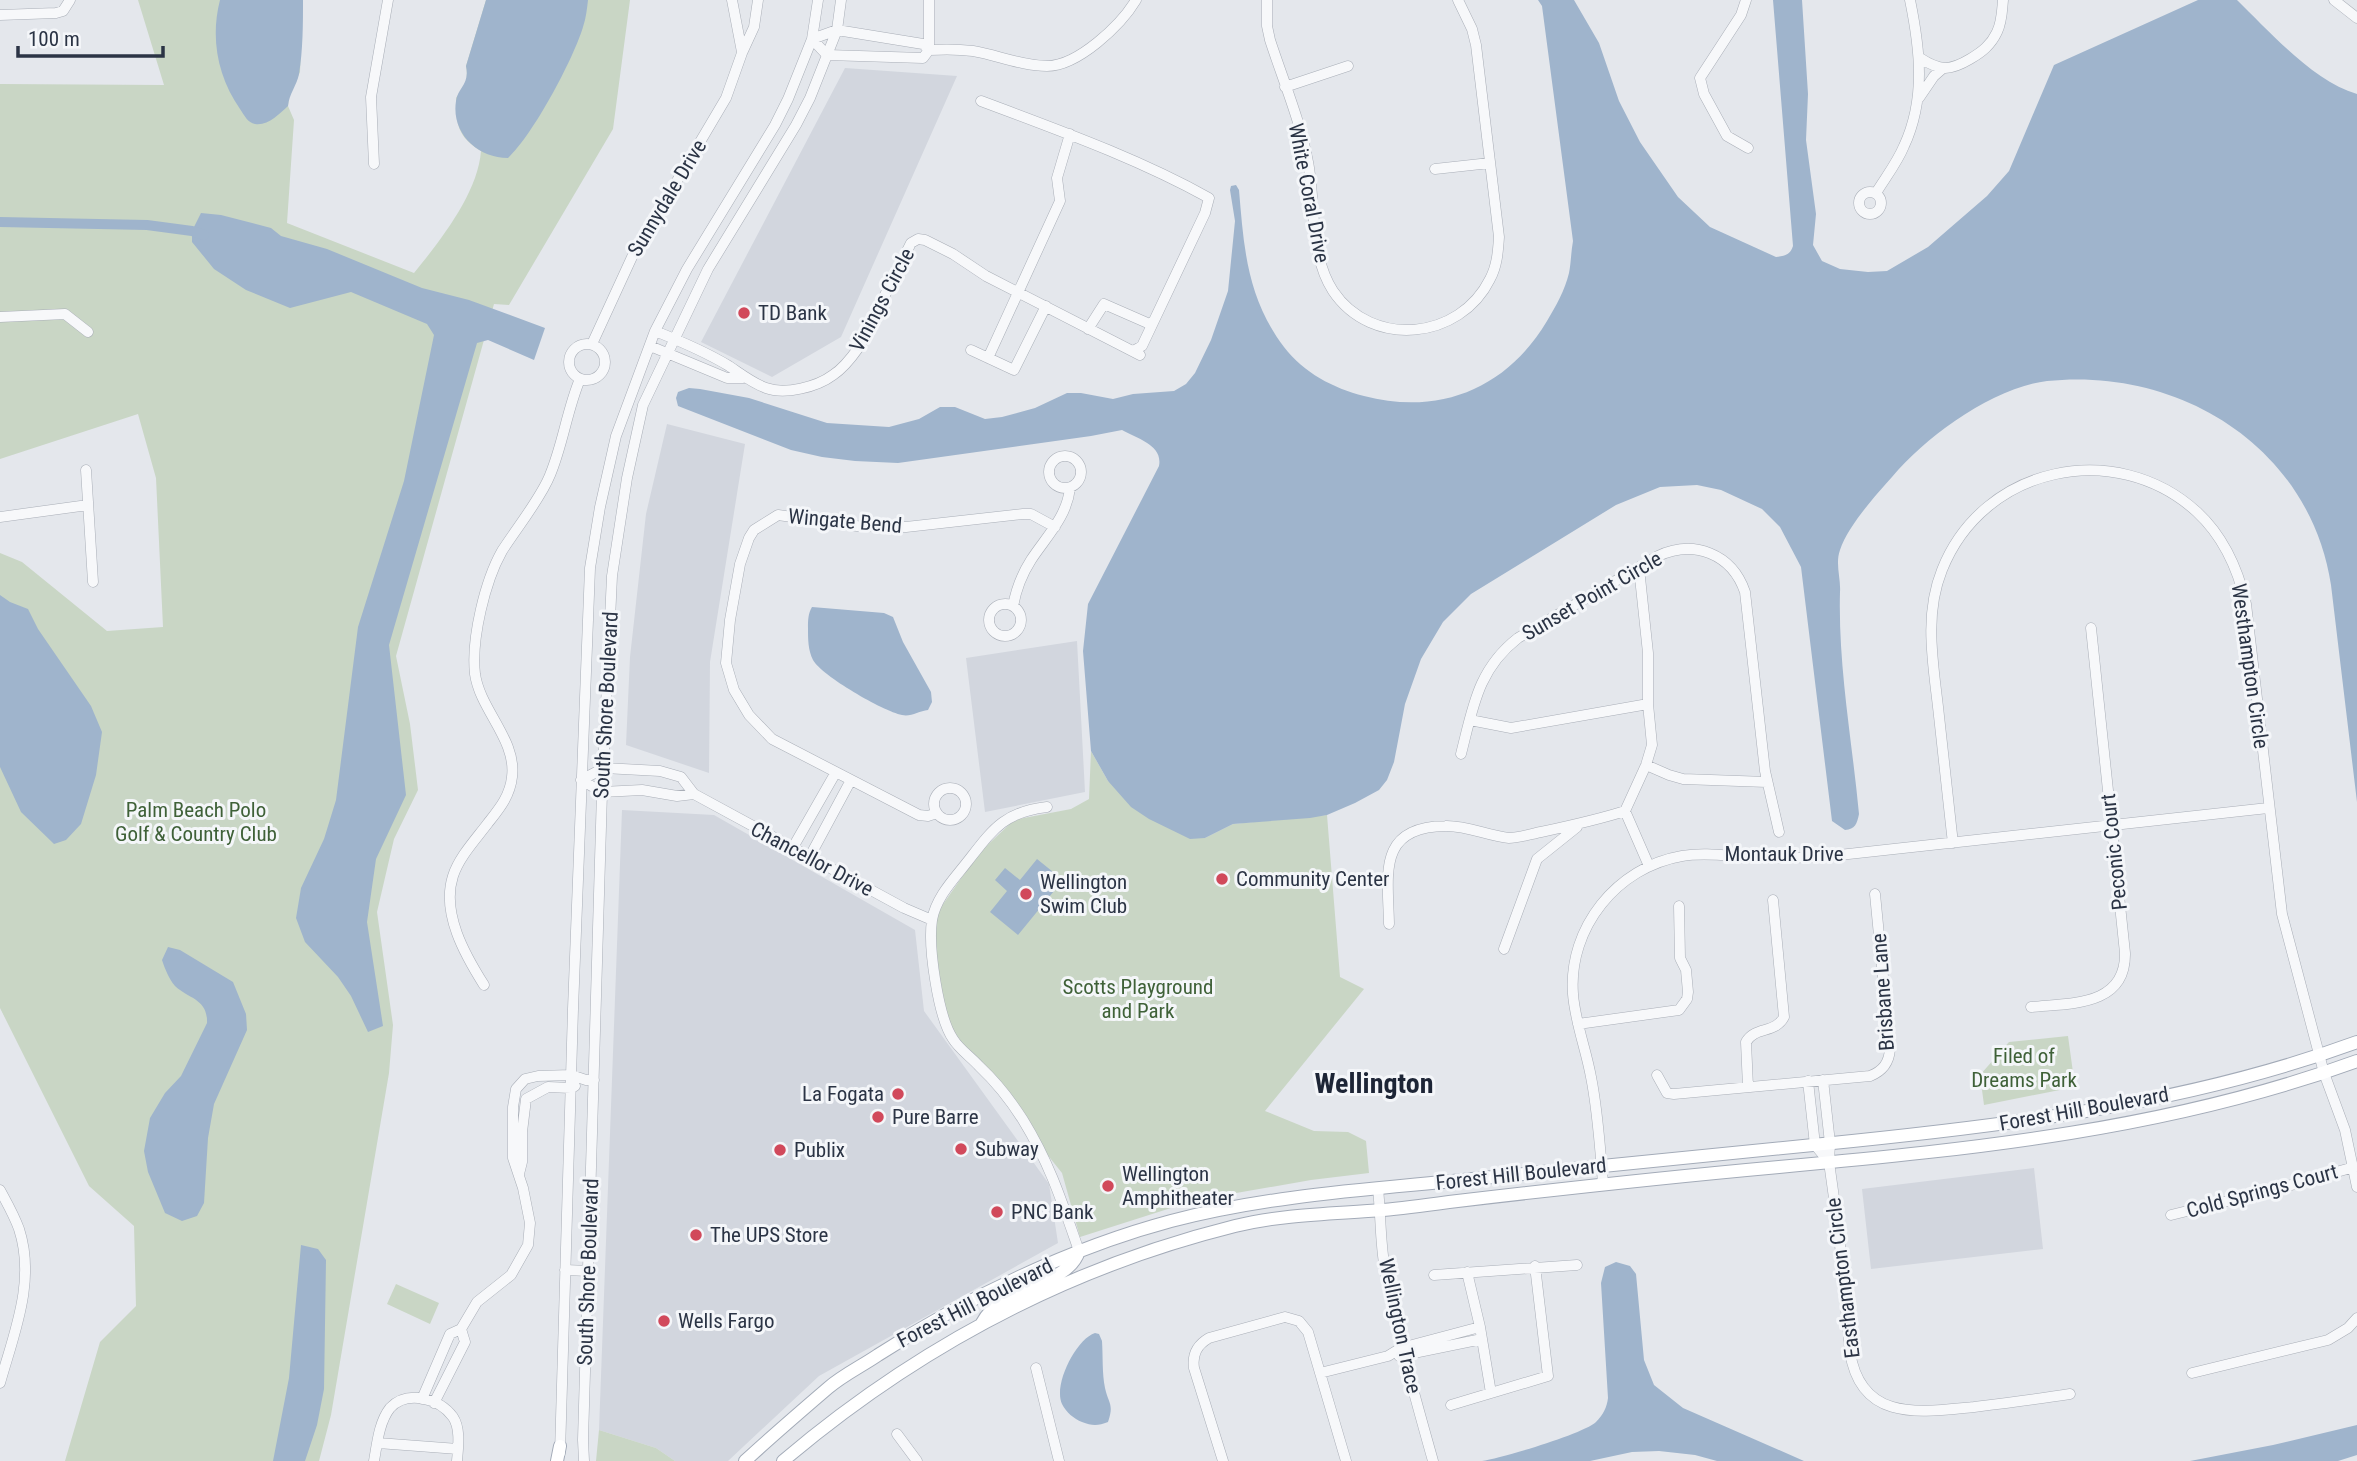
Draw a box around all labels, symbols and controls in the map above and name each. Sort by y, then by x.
scale bar [18,14,163,58]
text: 100 m [28,27,80,51]
street label: White Coral Drive [1284,121,1334,265]
street label: Sunnydale Drive [623,135,711,261]
street label: Vinings Circle [845,244,919,356]
place label: TD Bank [758,301,827,325]
marker: TD Bank [736,305,752,321]
street label: Wingate Bend [787,504,903,538]
street label: Sunset Point Circle [1518,546,1666,646]
street label: Westhampton Circle [2227,582,2273,750]
street label: South Shore Boulevard [589,611,623,799]
street label: Peconic Court [2096,793,2132,911]
park label: Palm Beach Polo Golf & Country Club [115,798,277,846]
street label: Chancellor Drive [747,817,877,901]
street label: Montauk Drive [1724,842,1844,866]
place label: Community Center [1236,867,1389,891]
place label: Wellington Swim Club [1040,870,1127,918]
marker: Community Center [1214,871,1230,887]
marker: Wellington Swim Club [1018,886,1034,902]
street label: Brisbane Lane [1867,932,1899,1051]
park label: Scotts Playground and Park [1063,975,1213,1023]
park label: Filed of Dreams Park [1971,1044,2077,1092]
district label: Wellington [1315,1067,1433,1100]
place label: La Fogata [802,1082,884,1106]
street label: Forest Hill Boulevard [1997,1082,2171,1136]
marker: La Fogata [890,1086,906,1102]
place label: Pure Barre [892,1105,979,1129]
marker: Pure Barre [870,1109,886,1125]
place label: Subway [975,1137,1039,1161]
place label: Publix [794,1138,845,1162]
marker: Subway [953,1141,969,1157]
marker: Publix [772,1142,788,1158]
street label: Forest Hill Boulevard [1434,1153,1608,1195]
street label: Cold Springs Court [2184,1159,2340,1223]
place label: Wellington Amphitheater [1122,1162,1234,1210]
street label: South Shore Boulevard [573,1178,603,1366]
marker: Wellington Amphitheater [1100,1178,1116,1194]
street label: Easthampton Circle [1821,1196,1865,1360]
place label: PNC Bank [1011,1200,1094,1224]
marker: PNC Bank [989,1204,1005,1220]
place label: The UPS Store [710,1223,829,1247]
marker: The UPS Store [688,1227,704,1243]
street label: Forest Hill Boulevard [893,1253,1057,1353]
street label: Wellington Trace [1374,1256,1426,1396]
place label: Wells Fargo [678,1309,774,1333]
marker: Wells Fargo [656,1313,672,1329]

